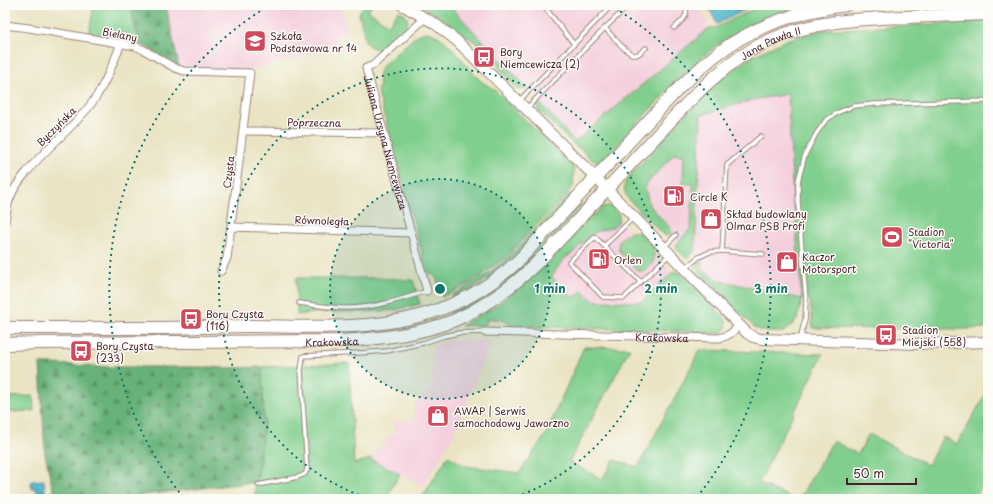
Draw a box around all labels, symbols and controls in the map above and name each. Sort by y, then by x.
street label: Jana Pawła II [737,22,802,63]
street label: Bielany [101,23,139,45]
school or university icon: Szkoła Podstawowa nr 14 [242,28,268,54]
place label: Szkoła Podstawowa nr 14 [270,28,357,55]
bus stop icon: Bory Niemcewicza (2) [471,44,497,70]
place label: Bory Niemcewicza (2) [500,44,580,71]
street label: Juliana Ursyna Niemcewicza [361,73,412,212]
street label: Byczyńska [33,102,80,150]
street label: Poprzeczna [287,114,342,130]
street label: Czysta [219,154,239,189]
fuel station icon: Circle K [661,183,687,209]
place label: Circle K [690,189,728,204]
shop icon: Skład budowlany Olmar PSB Profi [698,206,724,232]
place label: Skład budowlany Olmar PSB Profi [726,206,807,233]
street label: Równoległa [294,212,350,228]
sports icon: Stadion "Victoria" [879,224,905,250]
place label: Stadion "Victoria" [908,224,954,251]
fuel station icon: Orlen [586,246,612,272]
shop icon: Kaczor Motorsport [774,249,800,275]
place label: Kaczor Motorsport [802,249,856,276]
place label: Orlen [614,252,642,267]
text: 1 min [534,279,566,297]
text: 2 min [644,279,678,297]
text: 3 min [754,279,788,297]
centre of rings [433,282,447,296]
bus stop icon: Bory Czysta (116) [178,306,204,332]
place label: Bory Czysta (116) [206,306,265,333]
bus stop icon: Stadion Miejski (558) [873,322,899,348]
place label: Stadion Miejski (558) [902,322,966,349]
street label: Krakowska [635,328,690,345]
street label: Krakowska [305,332,360,349]
bus stop icon: Bory Czysta (233) [68,338,94,364]
place label: Bory Czysta (233) [96,338,155,365]
shop icon: AWAP | Serwis samochodowy Jaworzno [425,403,451,429]
place label: AWAP | Serwis samochodowy Jaworzno [454,403,570,431]
scale bar [847,460,916,486]
text: 50 m [853,464,884,482]

